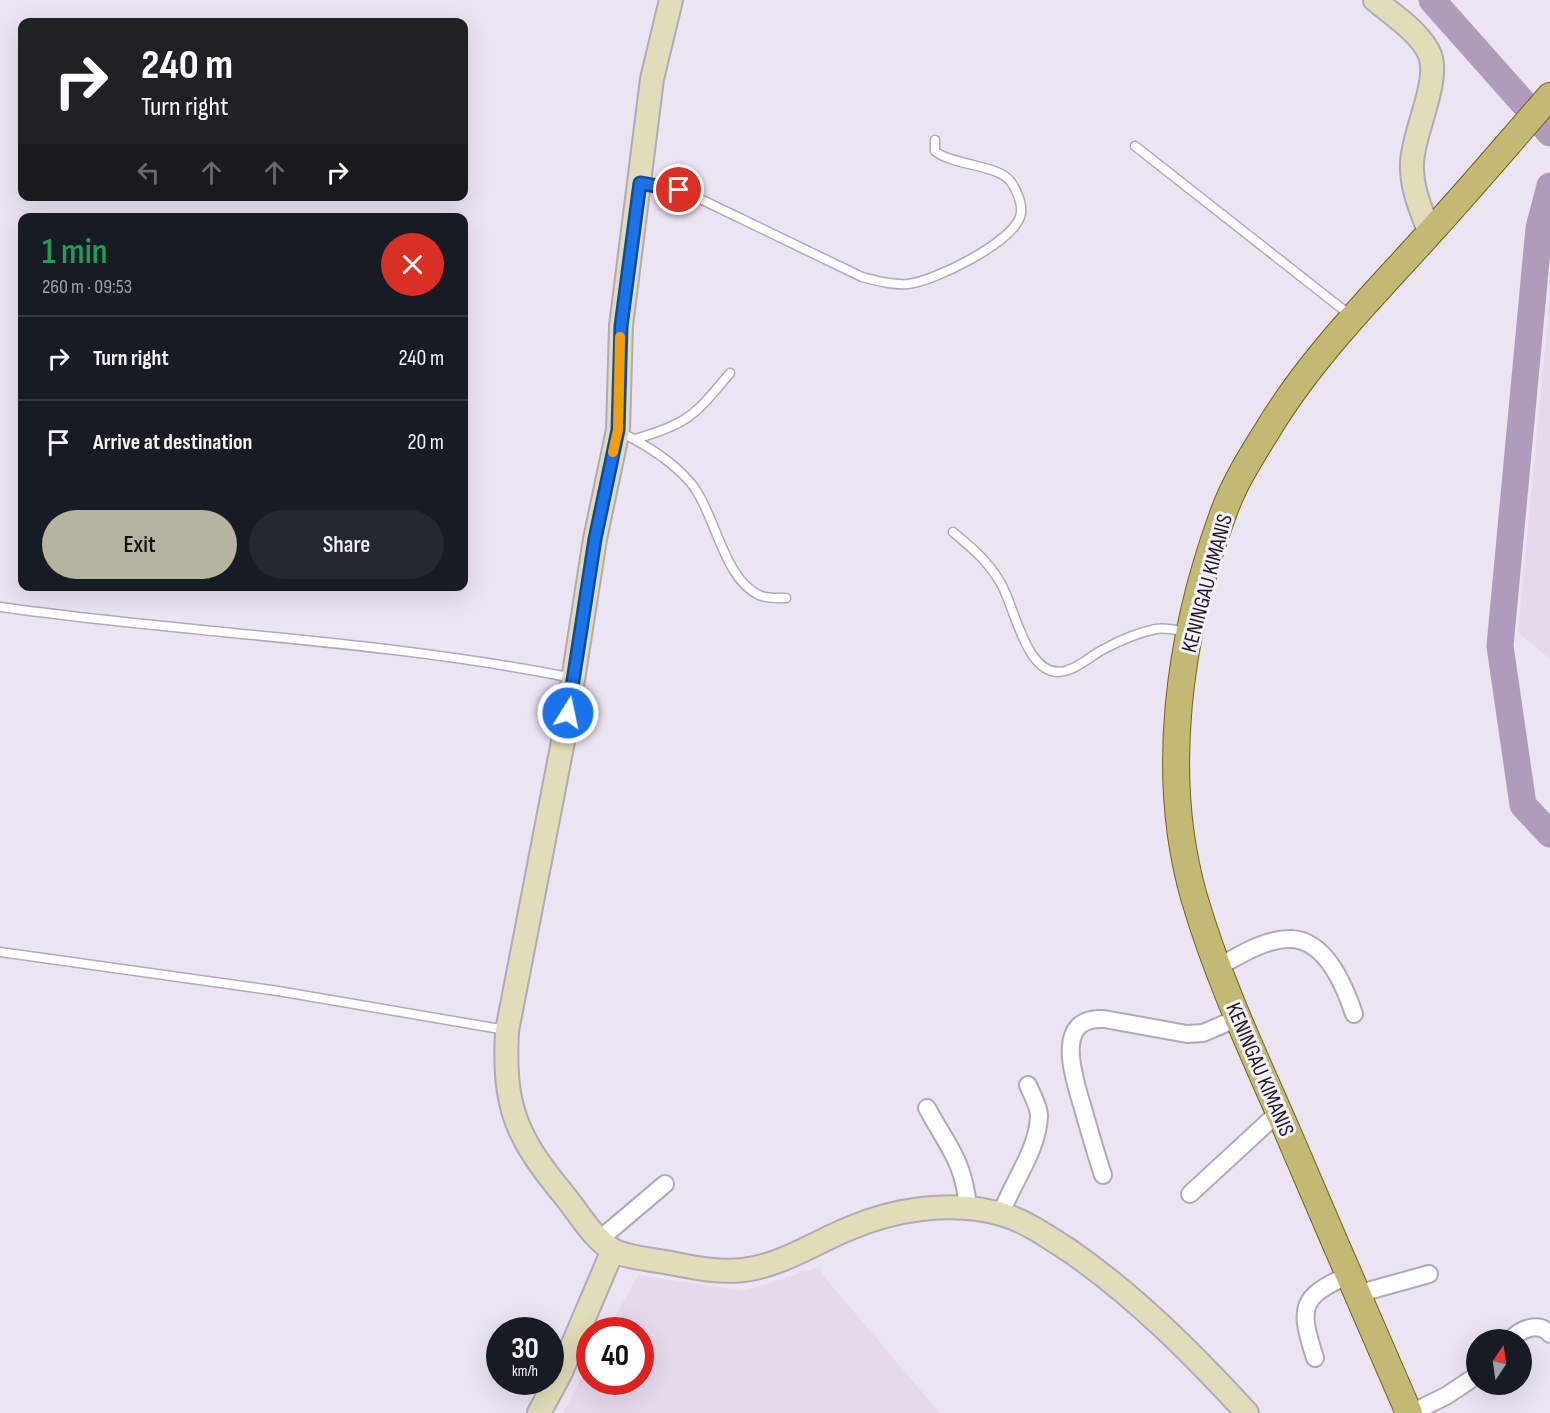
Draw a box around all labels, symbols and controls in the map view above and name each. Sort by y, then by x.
text: 240 m [141,40,233,91]
icon: right [42,42,120,120]
text: Turn right [141,91,228,123]
icon: left [132,156,165,189]
icon: ahead [195,156,228,189]
icon: ahead [258,156,291,189]
icon: right [321,156,354,189]
pin [653,164,704,215]
icon: arrive [662,173,695,206]
text: 1 min [42,231,107,274]
button: close [381,233,444,296]
text: 260 m · 09:53 [42,275,132,299]
icon: right [42,342,75,375]
text: Turn right [93,345,169,372]
text: 240 m [398,345,444,372]
icon: arrive [42,426,75,459]
text: Arrive at destination [93,429,252,456]
text: 20 m [408,429,444,456]
button: Exit [42,510,237,579]
button: Share [249,510,444,579]
street label: KENINGAU KIMANIS [1176,511,1239,656]
position arrow [536,681,600,745]
street label: KENINGAU KIMANIS [1219,999,1300,1140]
speed limit sign: 40 [576,1317,654,1395]
north arrow [1466,1329,1532,1395]
map controls [1466,1329,1532,1395]
text: 30 [511,1331,539,1367]
text: km/h [512,1362,538,1381]

